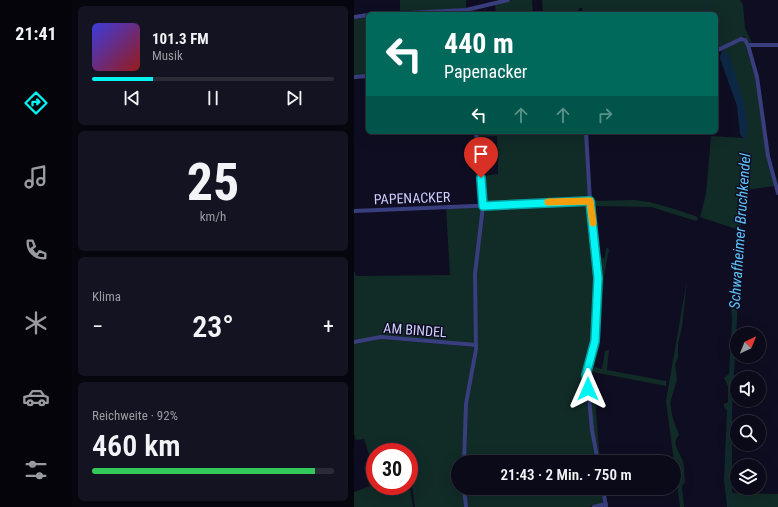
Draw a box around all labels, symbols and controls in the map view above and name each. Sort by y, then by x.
text: 21:41 [15,23,57,44]
text: 440 m [444,27,514,60]
icon: left [378,28,430,80]
text: 101.3 FM [152,30,209,48]
text: Musik [152,48,183,63]
text: Papenacker [444,61,527,82]
icon: previous [121,87,143,109]
icon: pause [202,87,224,109]
icon: next [283,87,305,109]
icon: directions [22,89,50,117]
icon: left [468,104,490,126]
icon: ahead [510,104,532,126]
icon: ahead [552,104,574,126]
icon: right [594,104,616,126]
pin [464,137,498,178]
icon: arrive [470,143,492,165]
text: 25 [187,152,239,213]
water label: Schwafheimer Bruchkendel [726,152,754,309]
icon: music [22,163,50,191]
street label: PAPENACKER [374,189,451,207]
text: km/h [200,209,226,224]
icon: phone [22,236,50,264]
text: Klima [92,289,121,304]
icon: climate [22,309,50,337]
text: 23° [192,309,234,344]
text: − [92,314,103,339]
text: + [323,314,334,339]
street label: AM BINDEL [383,320,447,340]
north arrow [730,327,766,363]
map controls [730,327,766,495]
position arrow [567,368,609,410]
button: sound [730,371,766,407]
icon: car [22,383,50,411]
text: Reichweite · 92% [92,408,178,423]
button: search [730,415,766,451]
text: 460 km [92,428,181,463]
speed limit sign: 30 [366,443,418,495]
icon: filters [22,456,50,484]
button: layers [730,459,766,495]
text: 21:43 · 2 Min. · 750 m [500,466,632,484]

